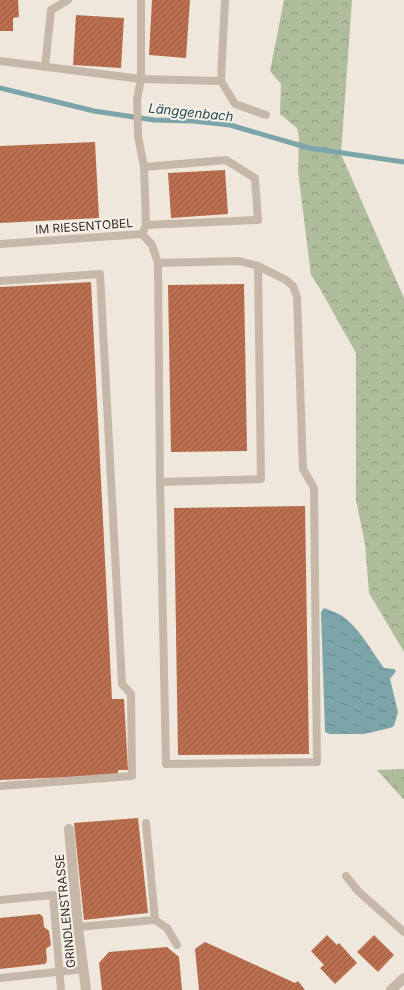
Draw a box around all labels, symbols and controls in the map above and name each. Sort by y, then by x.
water label: Länggenbach [148,100,235,124]
street label: IM RIESENTOBEL [35,215,134,237]
street label: GRINDLENSTRASSE [52,853,78,969]

